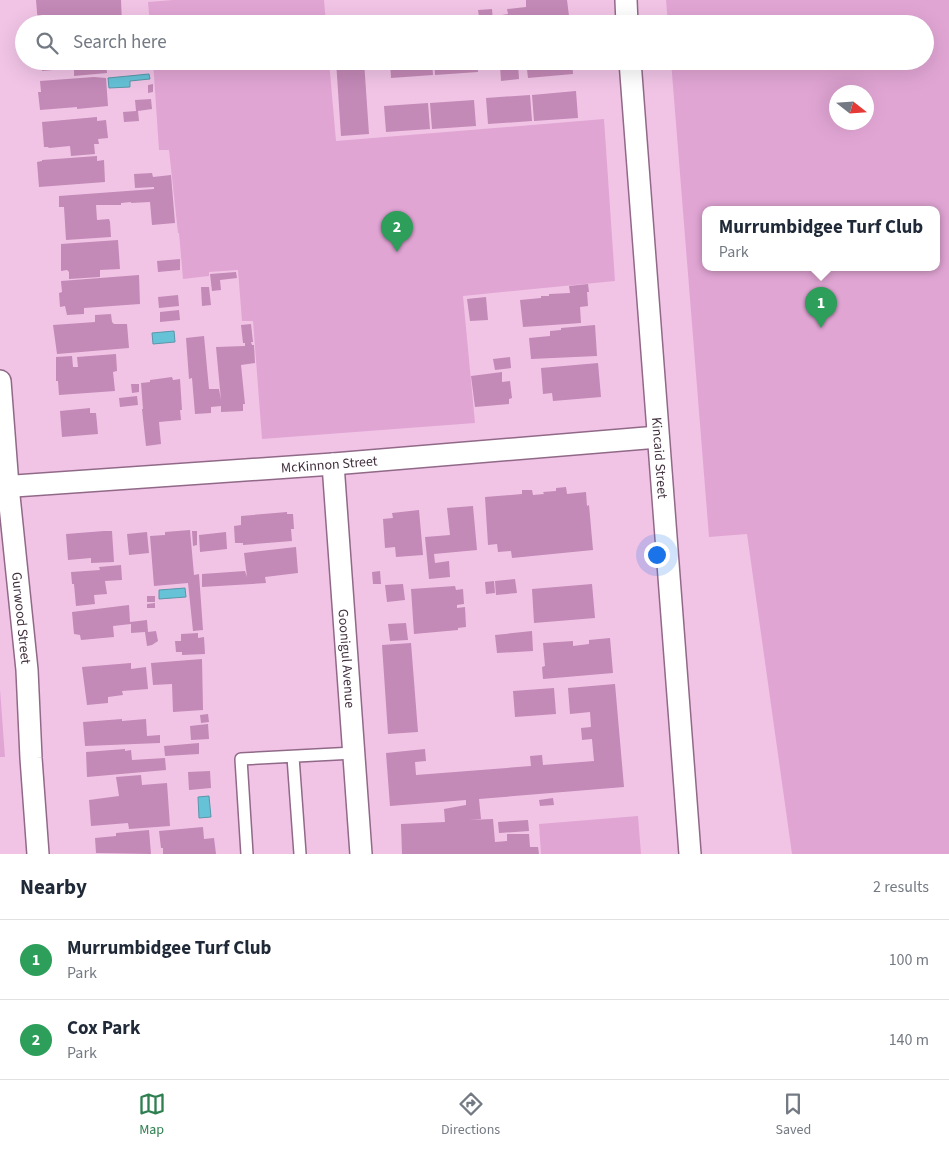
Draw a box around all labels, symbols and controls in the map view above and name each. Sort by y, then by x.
search box [15,15,934,70]
icon: search [33,29,61,57]
text: Search here [73,29,167,56]
north arrow [829,85,874,130]
popup [702,206,940,271]
pin: 2 [381,211,413,252]
text: Murrumbidgee Turf Club [719,214,923,241]
text: Park [719,241,749,263]
pin: 1 [805,287,837,328]
street label: Kincaid Street [646,416,672,500]
street label: McKinnon Street [280,451,379,479]
your location [644,542,670,568]
street label: Gurwood Street [6,571,35,665]
street label: Goonigul Avenue [332,608,359,709]
text: Nearby [20,872,87,902]
text: 2 results [873,876,929,898]
text: Murrumbidgee Turf Club [67,935,271,962]
text: 1 [32,949,40,971]
text: 100 m [889,949,929,971]
text: Park [67,962,97,984]
text: Cox Park [67,1015,140,1042]
text: 2 [32,1029,40,1051]
text: 140 m [889,1029,929,1051]
text: Park [67,1042,97,1064]
tab: Map [138,1090,166,1140]
tab: Directions [441,1090,500,1140]
tab: Saved [776,1090,811,1140]

